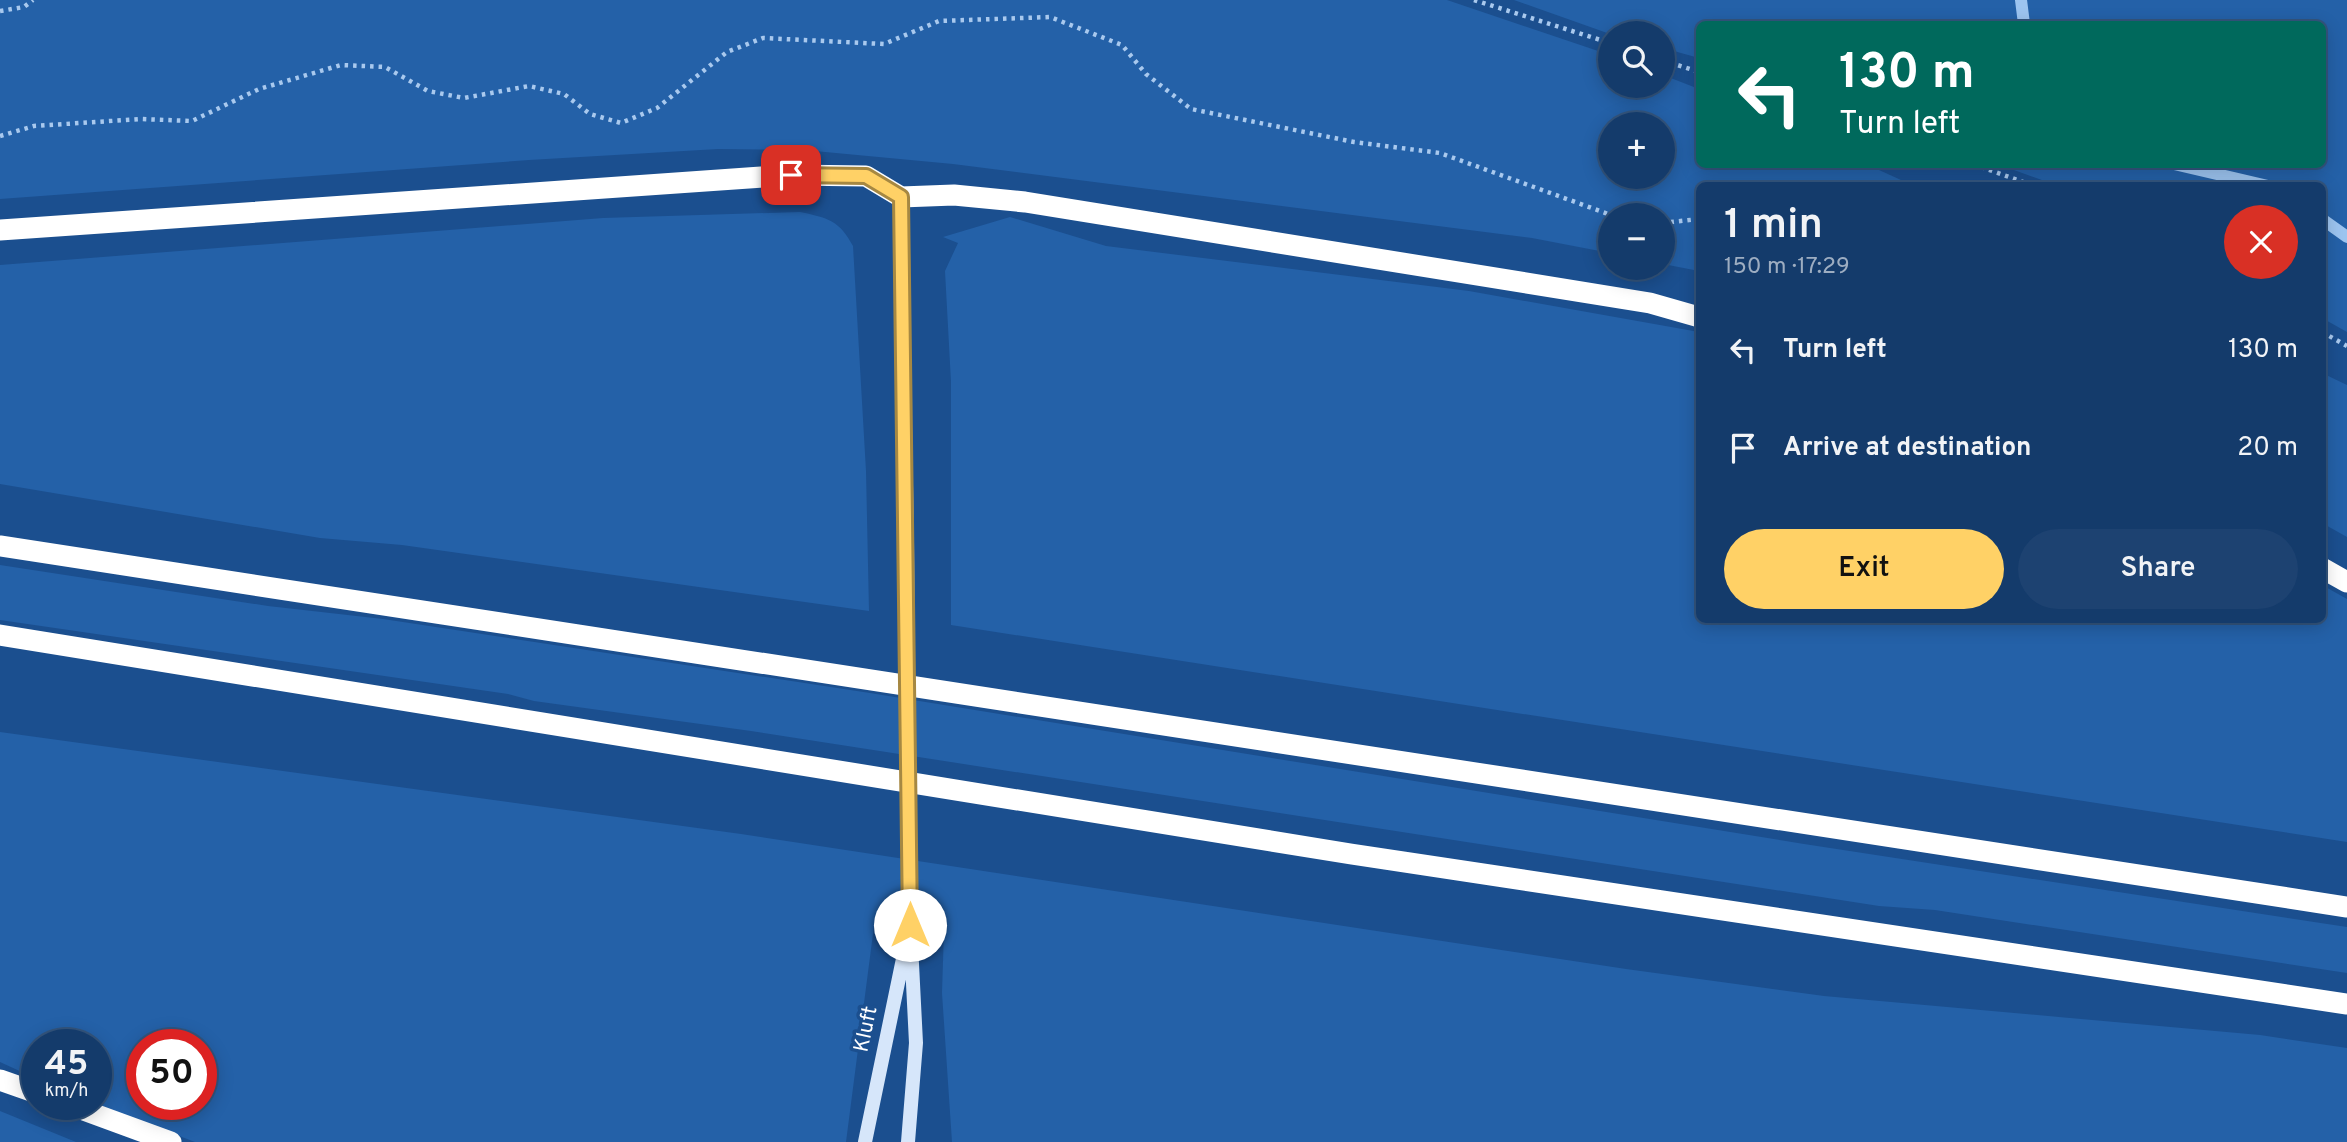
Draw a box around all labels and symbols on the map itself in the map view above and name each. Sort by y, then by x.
pin [761,145,821,205]
position arrow [873,888,947,962]
street label: Kluft [848,1004,884,1055]
speed limit sign: 50 [126,1029,217,1120]

